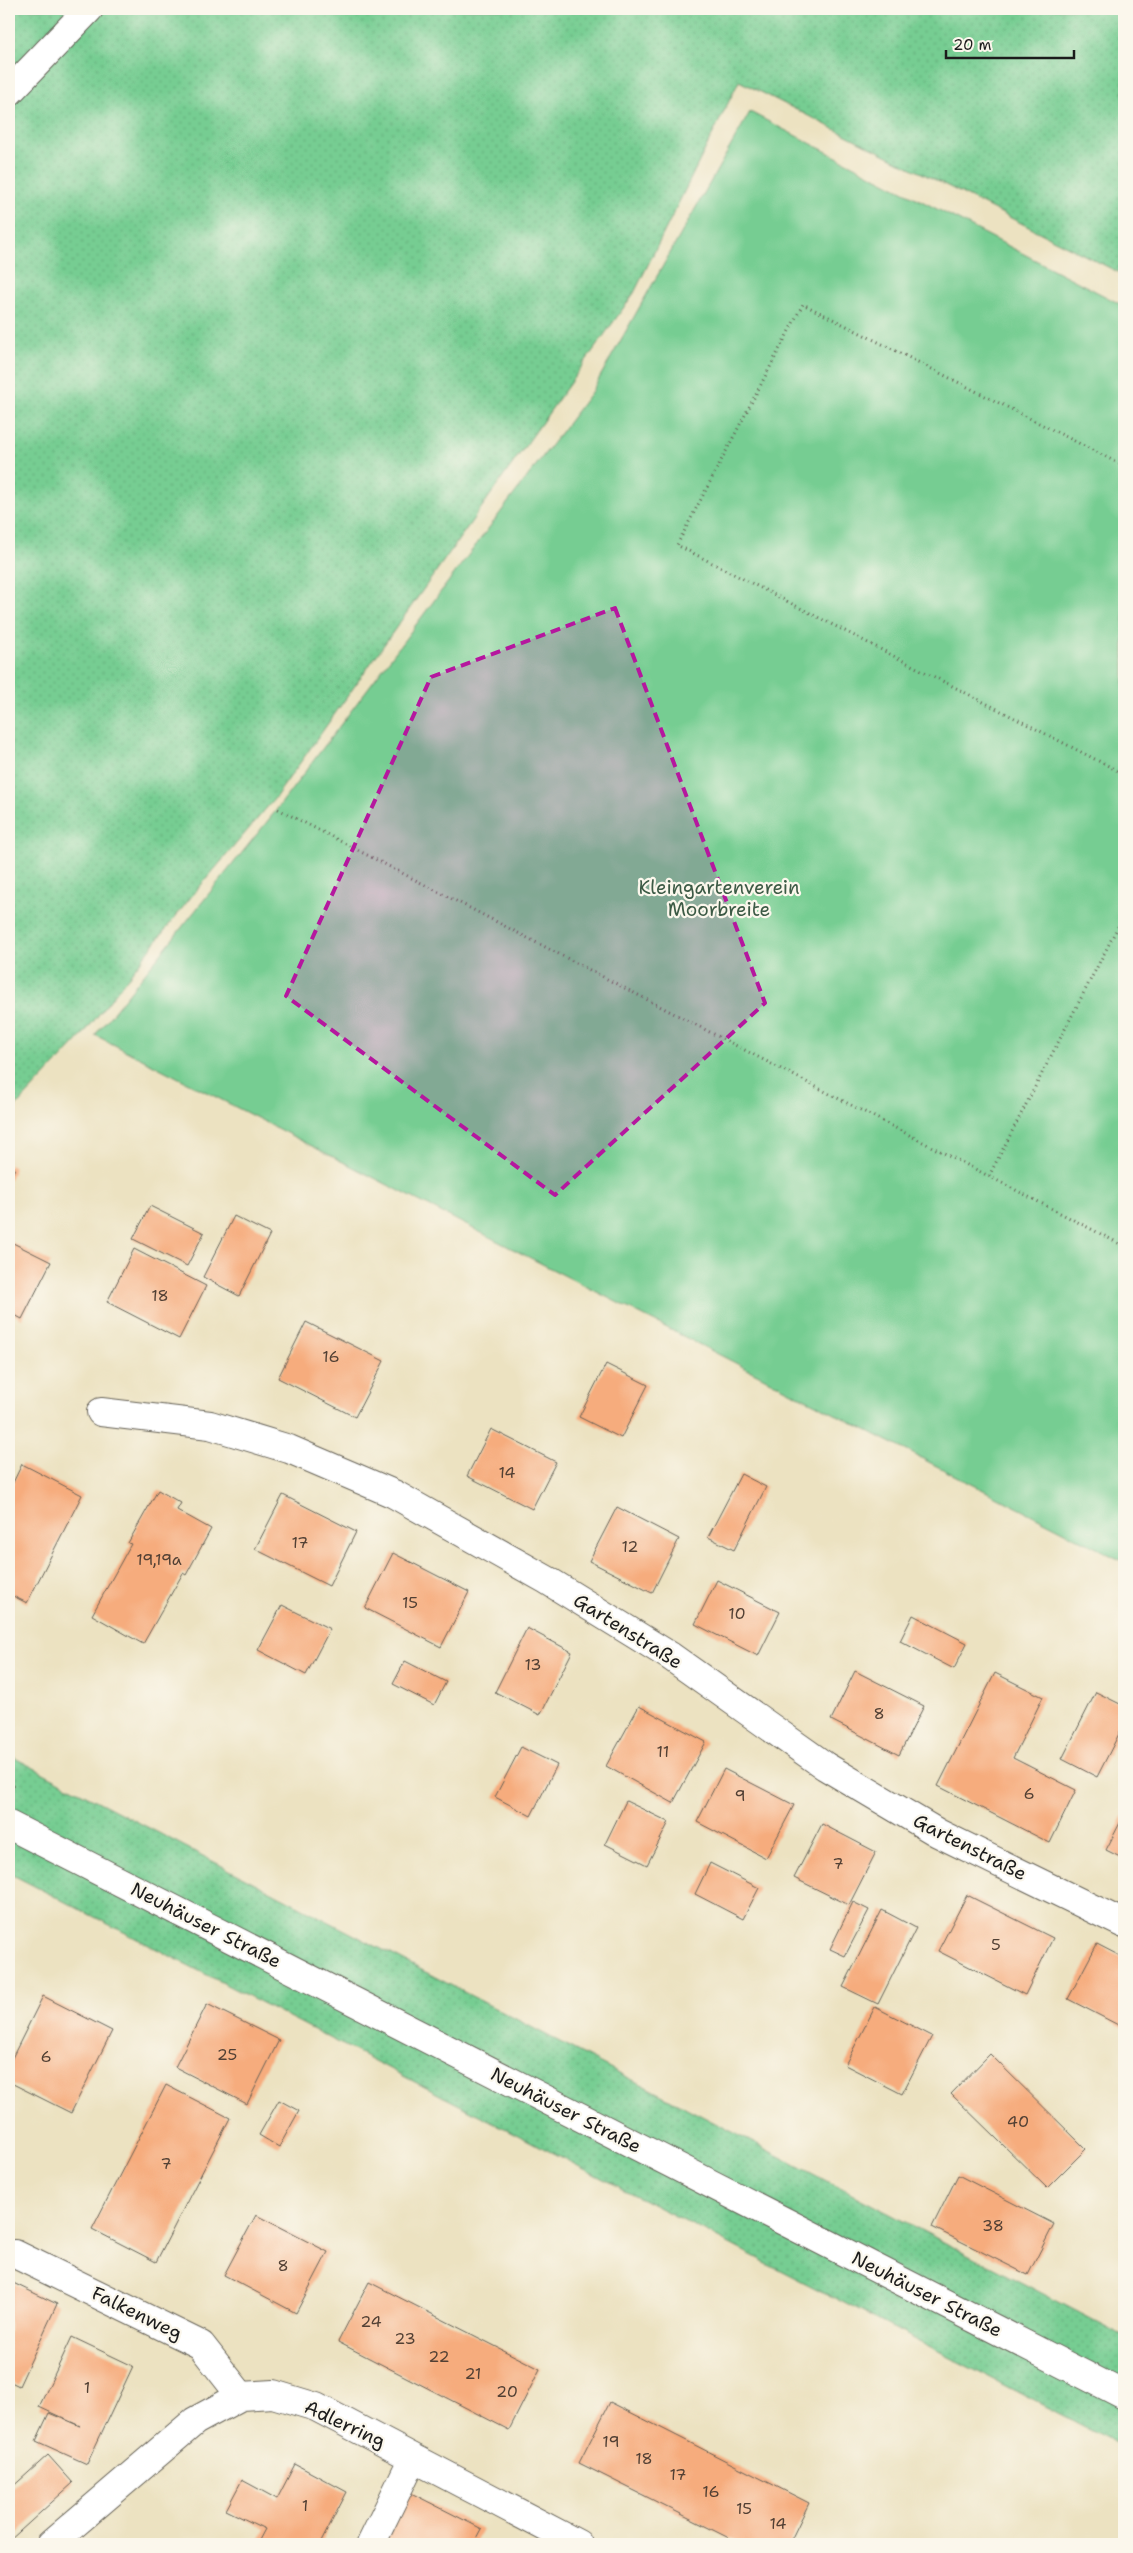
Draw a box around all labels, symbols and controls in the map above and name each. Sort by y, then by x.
scale bar [946,28,1073,60]
text: 20 m [953,35,992,55]
park label: Kleingartenverein Moorbreite [638,875,800,922]
house number: 18 [151,1285,169,1306]
house number: 16 [322,1346,340,1367]
house number: 14 [498,1462,516,1483]
house number: 17 [291,1532,309,1553]
house number: 12 [621,1536,639,1557]
house number: 19,19a [136,1549,182,1570]
street label: Gartenstraße [569,1588,687,1674]
house number: 15 [402,1592,418,1613]
house number: 10 [728,1603,746,1624]
house number: 13 [524,1654,542,1675]
house number: 8 [873,1703,885,1724]
house number: 11 [657,1741,669,1762]
house number: 6 [1023,1783,1035,1804]
house number: 9 [734,1785,746,1806]
street label: Gartenstraße [909,1808,1031,1886]
house number: 7 [832,1853,844,1874]
street label: Neuhäuser Straße [126,1876,286,1974]
house number: 5 [991,1934,1001,1955]
house number: 25 [217,2044,237,2065]
house number: 6 [40,2046,52,2067]
street label: Neuhäuser Straße [486,2061,646,2159]
house number: 40 [1007,2111,1029,2132]
house number: 7 [160,2153,172,2174]
house number: 38 [982,2215,1004,2236]
street label: Neuhäuser Straße [847,2245,1007,2343]
house number: 8 [277,2255,289,2276]
street label: Falkenweg [88,2280,186,2346]
house number: 24 [360,2311,382,2332]
house number: 23 [394,2328,416,2349]
house number: 22 [428,2346,450,2367]
house number: 21 [464,2363,482,2384]
house number: 1 [84,2377,90,2398]
house number: 20 [496,2381,518,2402]
street label: Adlerring [300,2394,390,2454]
house number: 19 [602,2431,620,2452]
house number: 18 [635,2448,653,2469]
house number: 17 [669,2464,687,2485]
house number: 16 [702,2481,720,2502]
house number: 1 [302,2495,308,2516]
house number: 15 [736,2498,752,2519]
house number: 14 [769,2513,787,2534]

